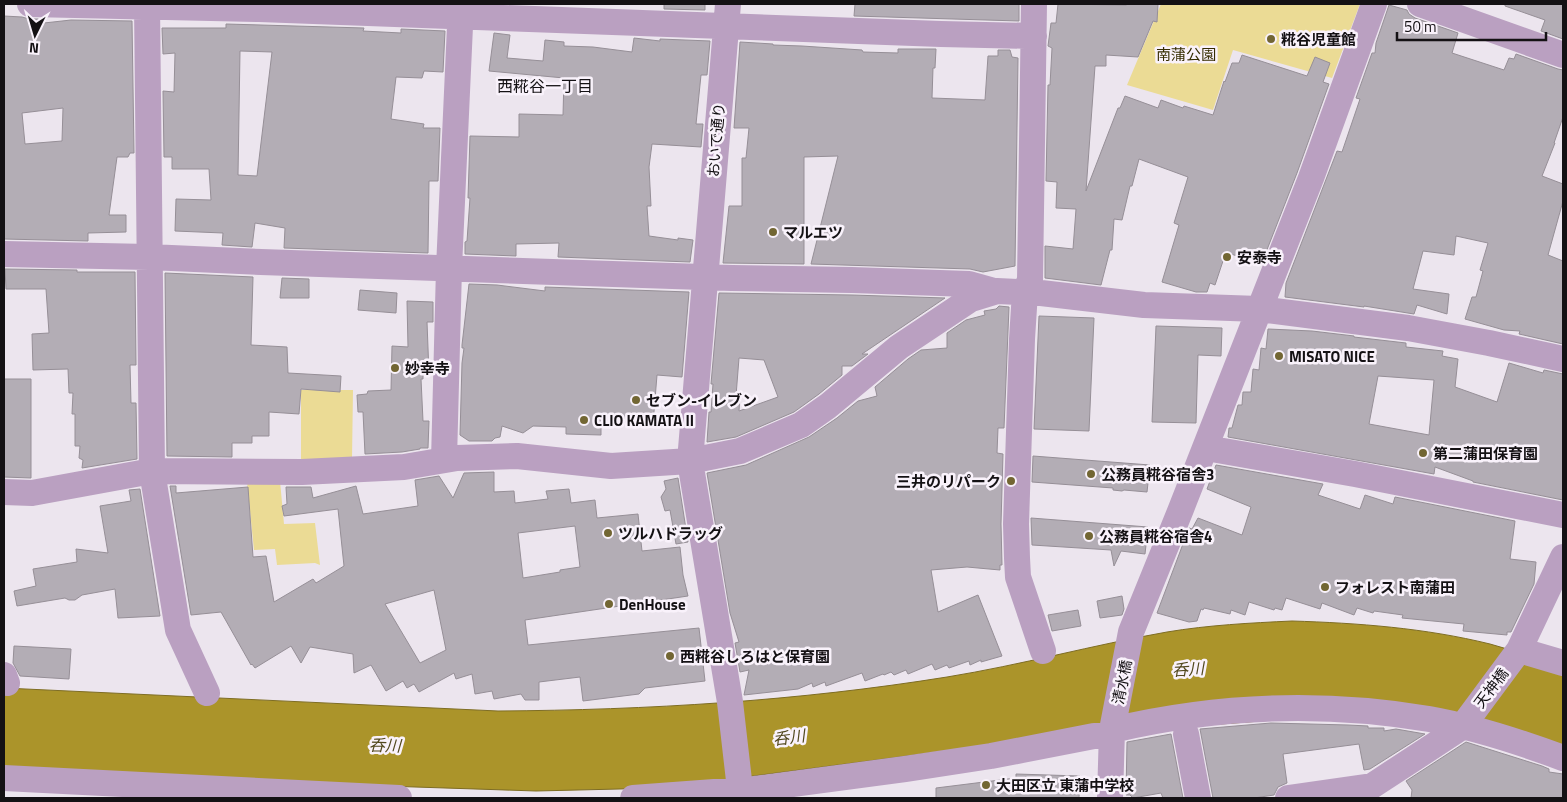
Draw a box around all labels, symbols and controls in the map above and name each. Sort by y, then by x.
north arrow [10,10,60,60]
scale bar [1397,10,1546,42]
text: 50 m [1404,15,1437,38]
place label: 糀谷児童館 [1281,28,1356,51]
marker: 糀谷児童館 [1265,33,1277,45]
text: N [28,38,40,59]
park label: 南蒲公園 [1156,43,1216,66]
district label: 西糀谷一丁目 [497,74,593,98]
street label: おいで通り [701,102,731,178]
place label: マルエツ [783,221,843,244]
marker: マルエツ [767,226,779,238]
place label: 安泰寺 [1237,246,1282,269]
marker: 安泰寺 [1221,251,1233,263]
place label: MISATO NICE [1289,345,1375,368]
marker: MISATO NICE [1273,350,1285,362]
place label: 妙幸寺 [405,357,450,380]
marker: 妙幸寺 [389,362,401,374]
place label: セブン-イレブン [646,389,757,412]
marker: セブン-イレブン [630,394,642,406]
place label: CLIO KAMATA II [594,409,694,432]
marker: CLIO KAMATA II [578,414,590,426]
place label: 第二蒲田保育園 [1433,442,1538,465]
marker: 第二蒲田保育園 [1417,447,1429,459]
place label: 公務員糀谷宿舎3 [1101,463,1214,486]
marker: 公務員糀谷宿舎3 [1085,468,1097,480]
place label: 三井のリパーク [896,470,1001,493]
marker: 三井のリパーク [1005,475,1017,487]
place label: ツルハドラッグ [618,522,723,545]
place label: 公務員糀谷宿舎4 [1099,525,1212,548]
marker: ツルハドラッグ [602,527,614,539]
marker: 公務員糀谷宿舎4 [1083,530,1095,542]
place label: フォレスト南蒲田 [1335,576,1455,599]
marker: フォレスト南蒲田 [1319,581,1331,593]
place label: DenHouse [619,593,686,616]
marker: DenHouse [603,598,615,610]
place label: 西糀谷しろはと保育園 [680,645,830,668]
marker: 西糀谷しろはと保育園 [664,650,676,662]
water label: 呑川 [1171,656,1207,682]
street label: 清水橋 [1106,658,1138,706]
street label: 天神橋 [1468,663,1514,713]
water label: 呑川 [772,723,808,751]
water label: 呑川 [369,732,403,758]
place label: 大田区立 東蒲中学校 [996,774,1134,797]
marker: 大田区立 東蒲中学校 [980,779,992,791]

